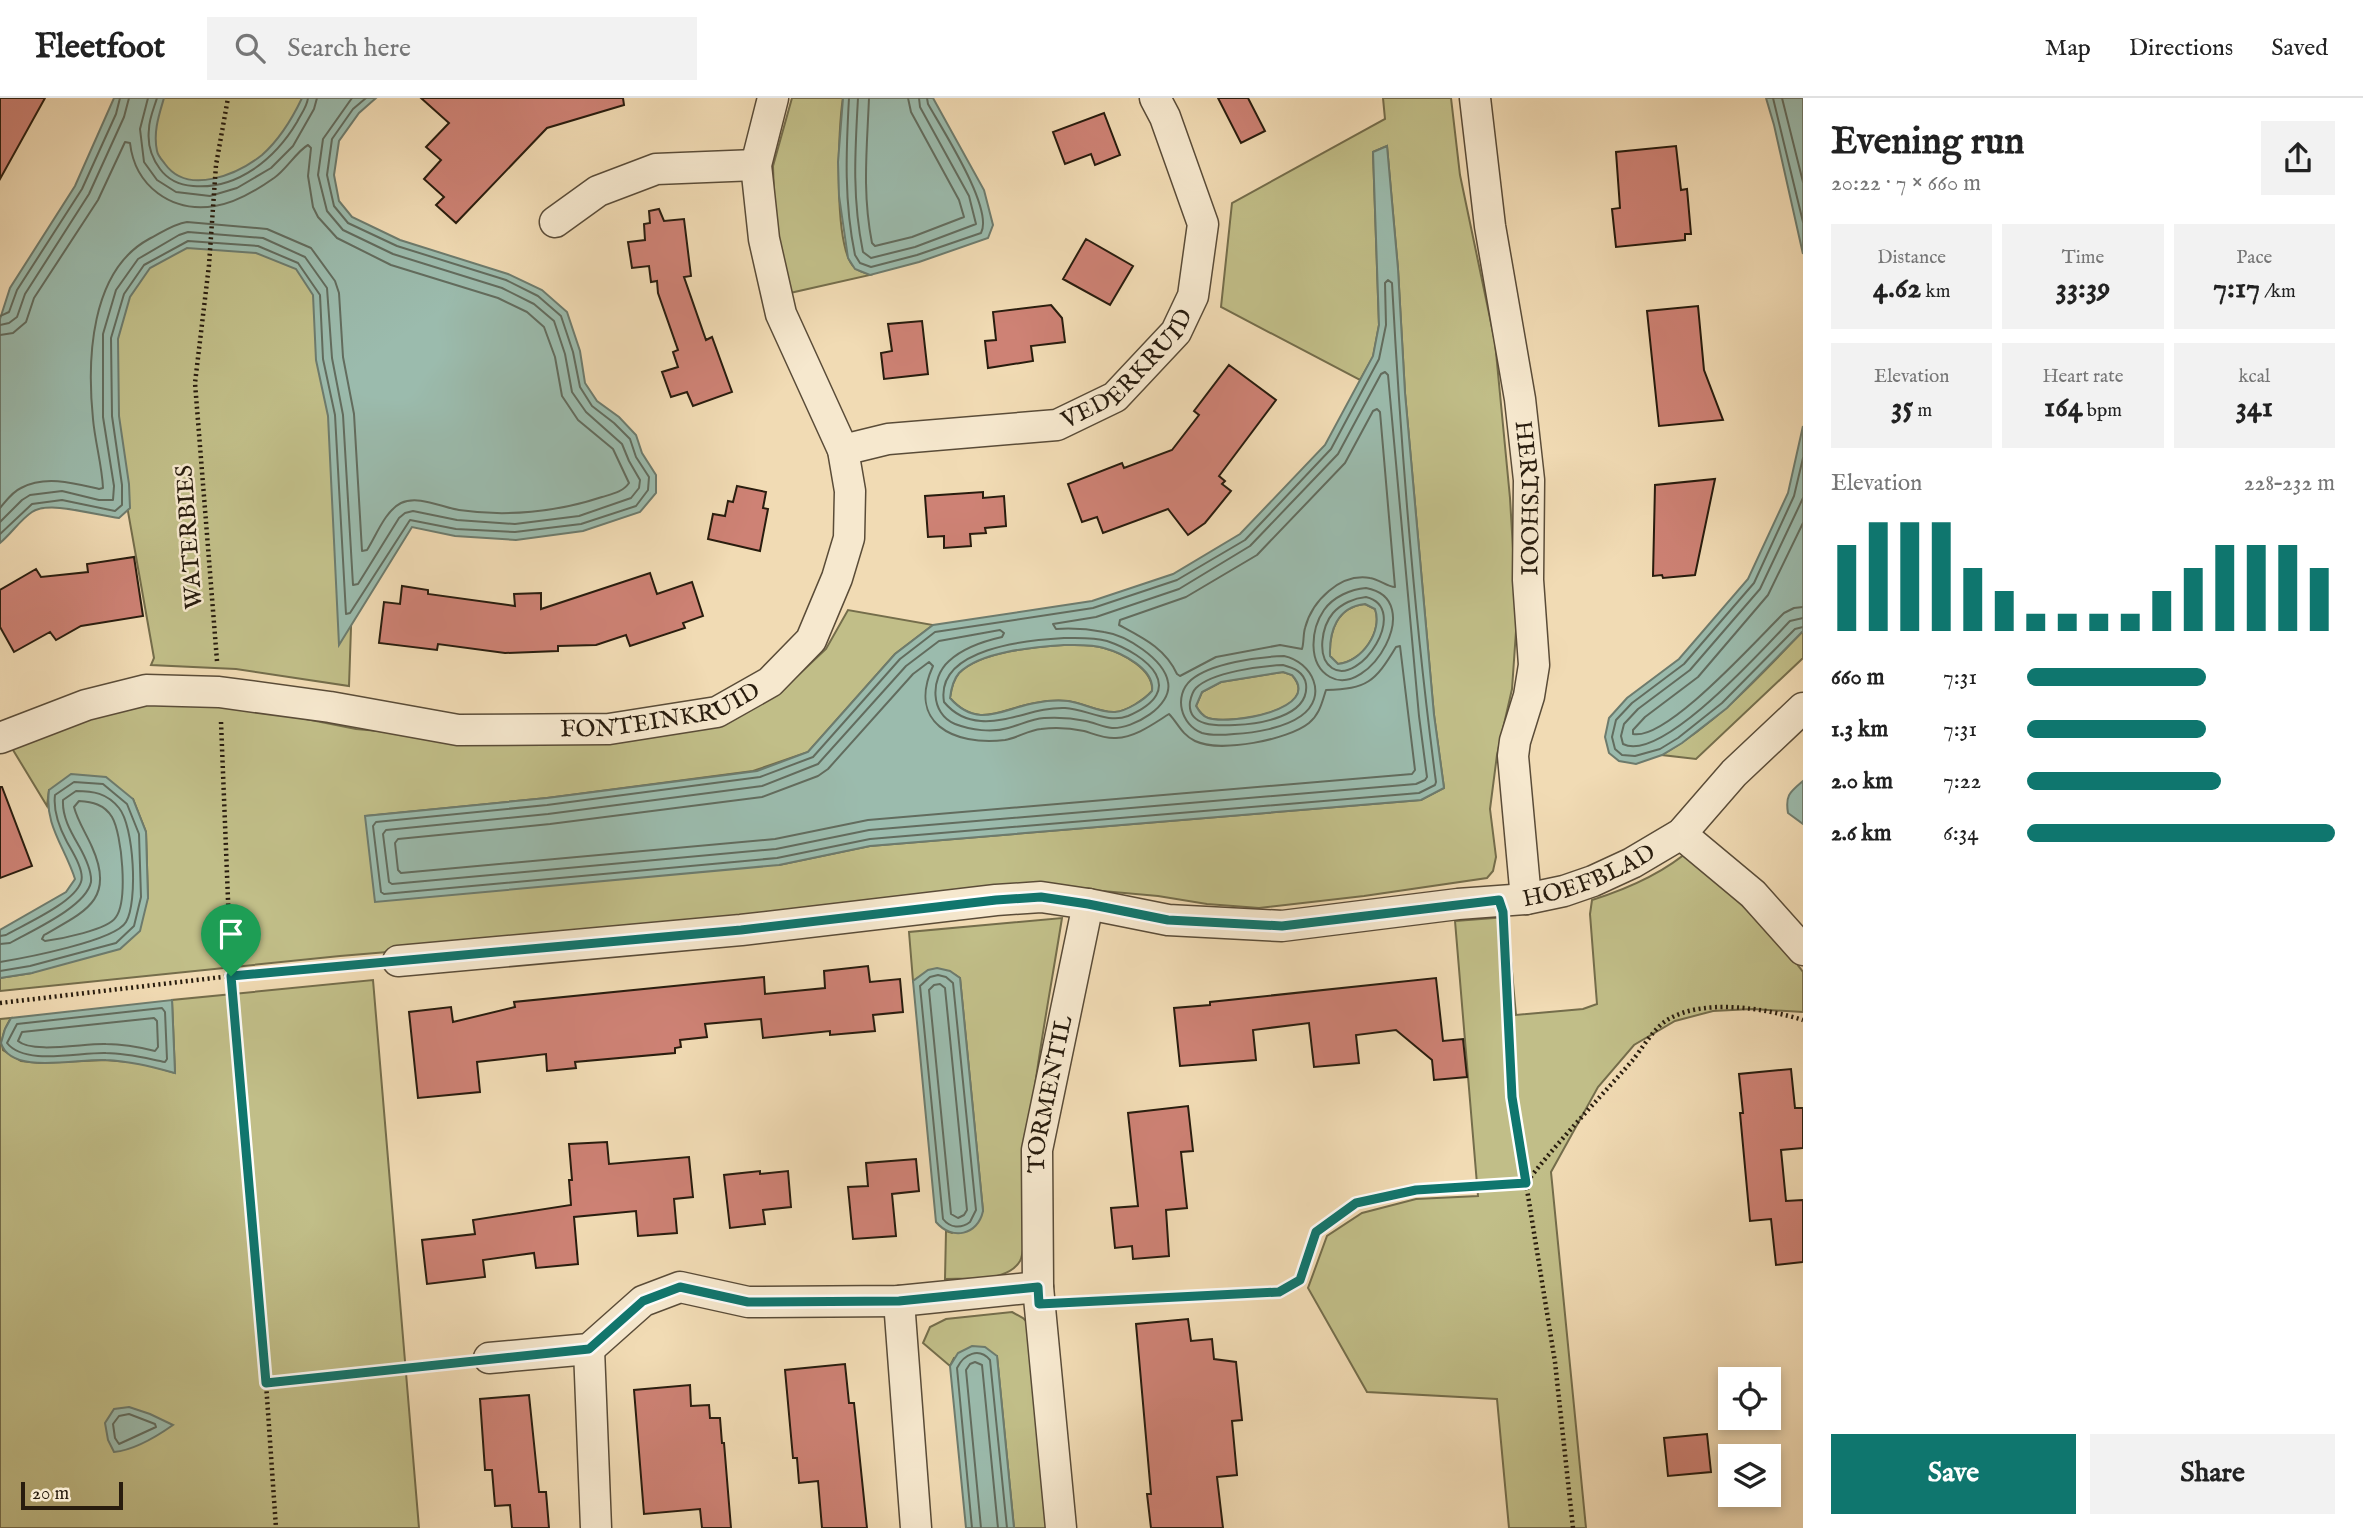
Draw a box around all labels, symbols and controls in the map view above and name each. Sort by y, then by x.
search box [207,17,697,80]
text: Fleetfoot [35,27,165,69]
icon: search [231,29,269,67]
text: Search here [287,32,411,65]
text: Map [2045,33,2091,64]
text: Directions [2129,33,2233,64]
text: Saved [2271,33,2328,64]
text: Evening run [1831,119,2025,167]
button: share [2261,121,2335,195]
text: 20:22 · 7 × 660 m [1831,169,1981,198]
text: Distance [1877,246,1946,270]
text: Time [2062,246,2104,270]
text: Pace [2236,246,2272,270]
text: 4.62 [1873,270,1921,308]
text: 33:39 [2056,270,2110,308]
text: 7:17 [2213,270,2260,308]
text: km [1921,280,1950,304]
text: /km [2260,280,2296,304]
street label: VEDERKRUID [1055,304,1200,436]
text: Elevation [1874,365,1949,389]
text: Heart rate [2042,365,2124,389]
text: kcal [2238,365,2270,389]
text: 35 [1891,389,1913,427]
text: 164 [2044,389,2083,427]
text: 341 [2236,389,2273,427]
text: m [1913,399,1932,423]
text: bpm [2083,399,2122,423]
street label: HERTSHOOI [1507,419,1545,576]
street label: WATERBIES [169,464,211,610]
text: Elevation [1831,469,1922,498]
text: 228–232 m [2244,469,2335,498]
text: 660 m [1831,663,1885,692]
text: 7:31 [1943,663,1977,692]
street label: FONTEINKRUID [560,675,766,745]
text: 1.3 km [1831,715,1888,744]
text: 7:31 [1943,715,1977,744]
text: 2.0 km [1831,767,1893,796]
text: 7:22 [1943,767,1981,796]
text: 2.6 km [1831,819,1892,848]
text: 6:34 [1943,819,1979,848]
street label: HOEFBLAD [1520,837,1661,915]
pin [201,904,261,976]
icon: arrive [212,915,250,953]
street label: TORMENTIL [1021,1012,1080,1173]
map controls [1718,1367,1781,1507]
button: locate [1718,1367,1781,1430]
button: Save [1831,1434,2076,1514]
button: Share [2090,1434,2335,1514]
button: layers [1718,1444,1781,1507]
scale bar [21,1479,122,1511]
text: 20 m [32,1482,69,1506]

